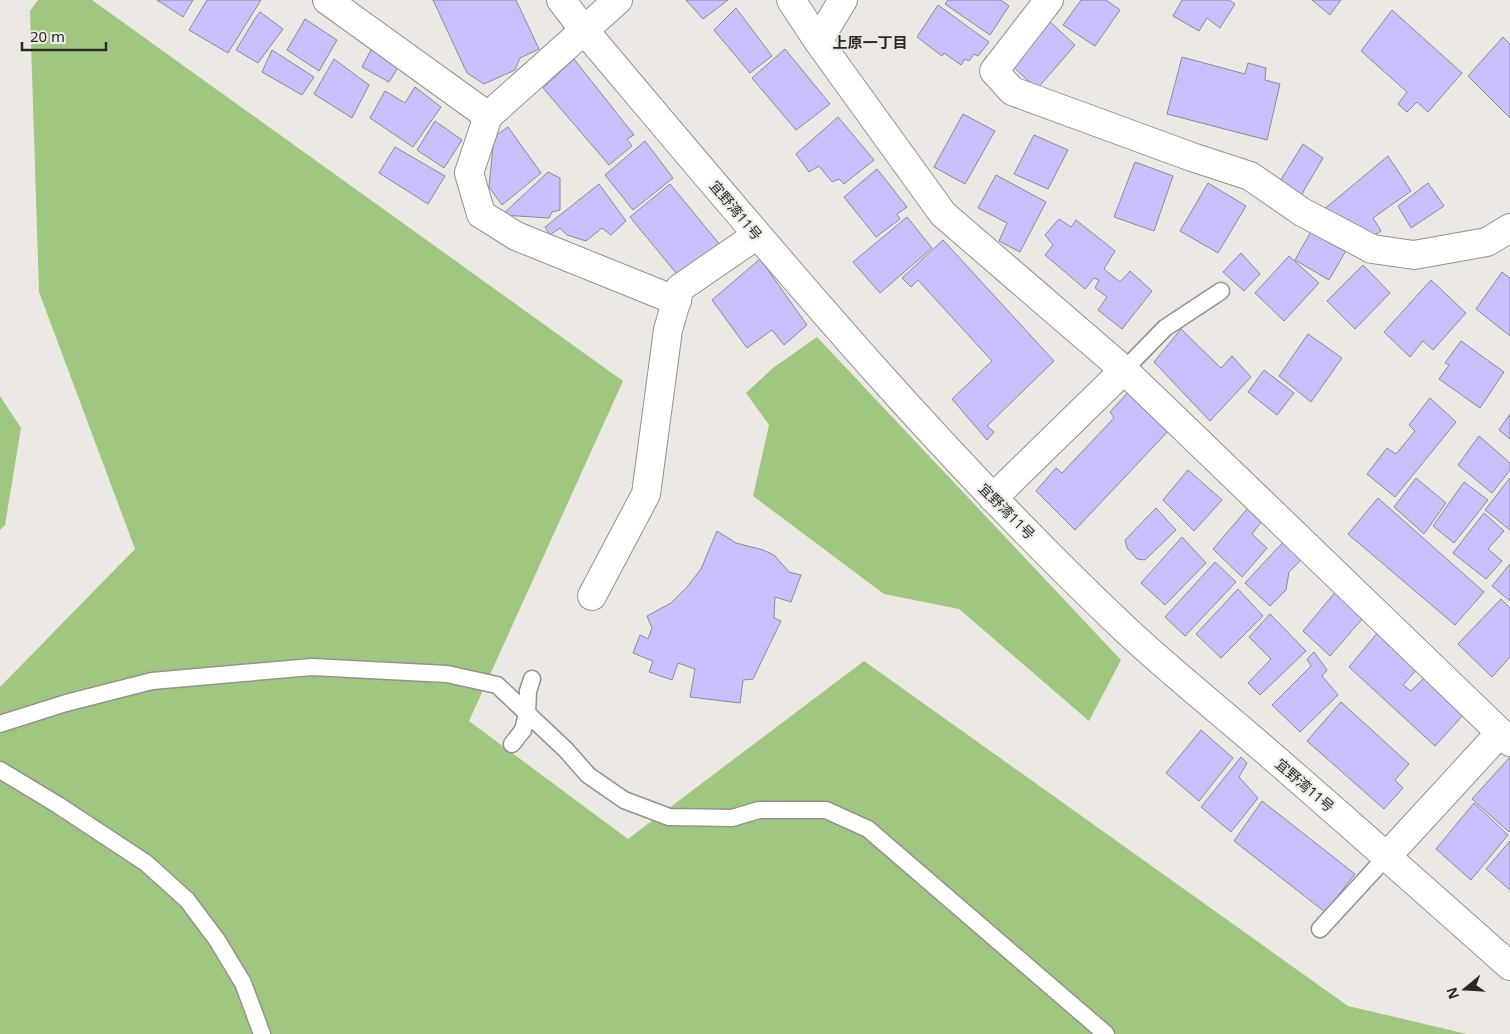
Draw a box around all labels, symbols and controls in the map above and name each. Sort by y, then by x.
scale bar [22,20,106,52]
text: 20 m [30,26,65,46]
district label: 上原一丁目 [832,32,908,52]
street label: 宜野湾11号 [706,176,766,244]
street label: 宜野湾11号 [975,479,1039,543]
street label: 宜野湾11号 [1272,754,1338,816]
north arrow [1440,964,1490,1014]
text: N [1441,985,1463,1002]

